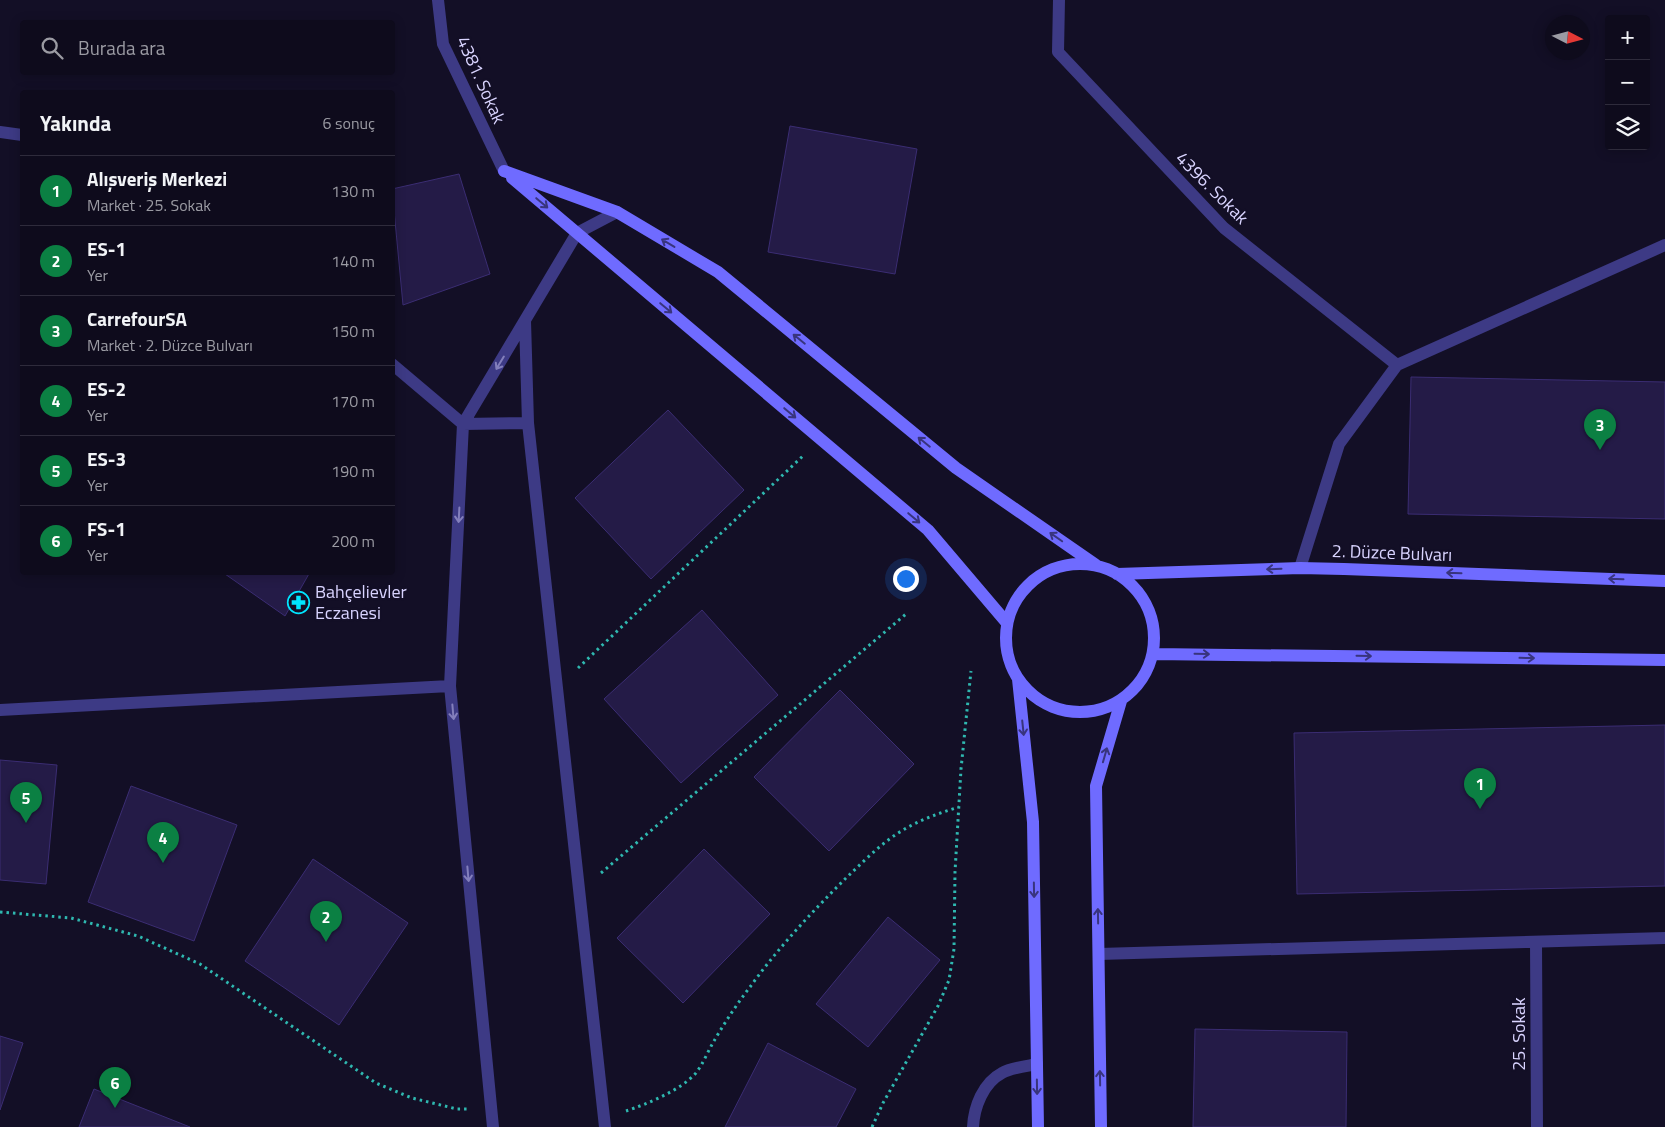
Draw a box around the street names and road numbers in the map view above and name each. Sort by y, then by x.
street label: 4381. Sokak [450,32,513,128]
street label: 4396. Sokak [1170,145,1255,231]
street label: 2. Düzce Bulvarı [1331,537,1453,568]
street label: 25. Sokak [1505,997,1532,1071]

